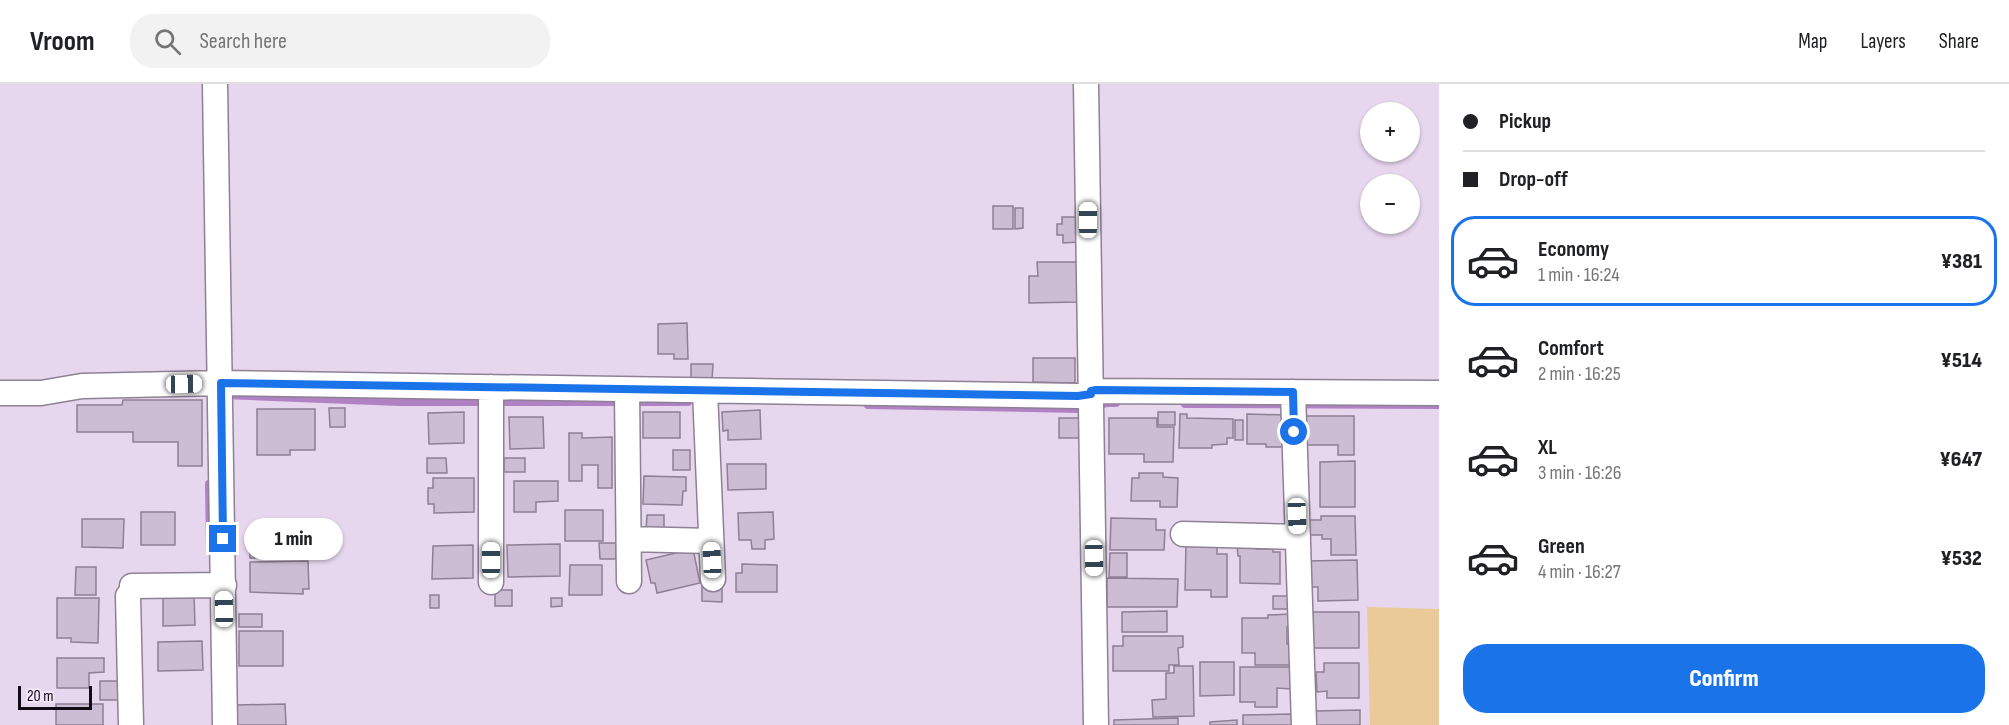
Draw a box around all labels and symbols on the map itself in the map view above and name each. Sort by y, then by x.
car [1079,202,1097,238]
car [166,375,202,393]
route start [1280,418,1307,445]
car [1287,498,1307,534]
callout: 1 min [244,518,343,560]
route end [209,525,236,552]
car [1085,540,1103,576]
car [482,542,500,578]
car [702,542,722,578]
car [215,591,233,627]
scale bar [18,683,92,710]

